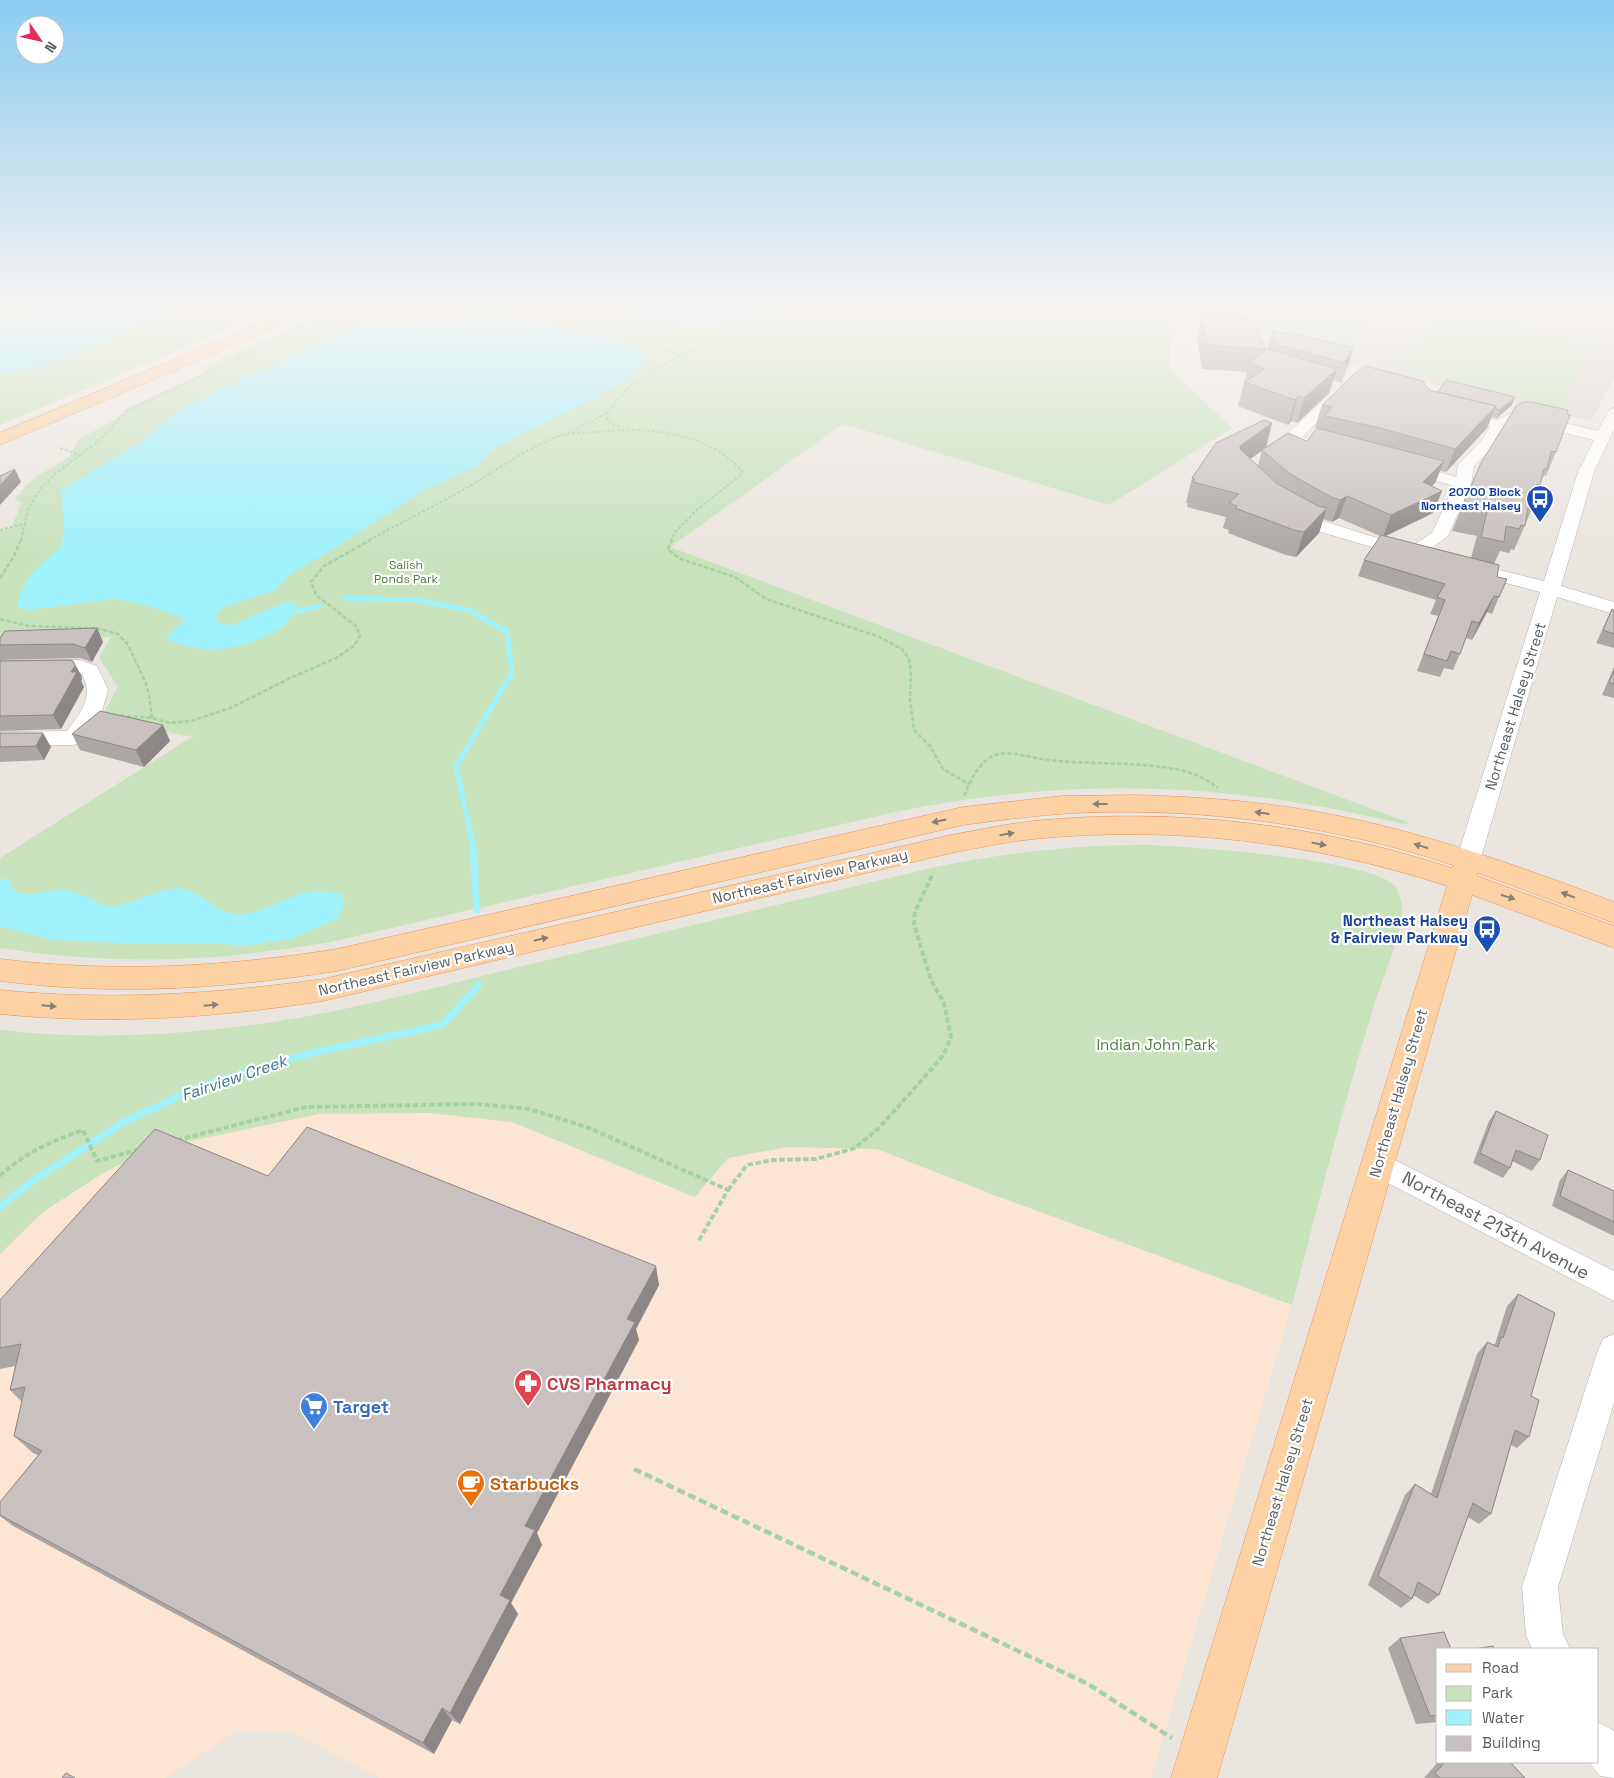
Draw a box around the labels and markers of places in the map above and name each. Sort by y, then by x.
place label: 20700 Block Northeast Halsey [1421,484,1521,514]
bus stop icon: 20700 Block Northeast Halsey [1525,484,1555,523]
place label: Northeast Halsey & Fairview Parkway [1331,911,1468,947]
bus stop icon: Northeast Halsey & Fairview Parkway [1472,914,1502,953]
pharmacy icon: CVS Pharmacy [513,1368,543,1407]
place label: CVS Pharmacy [547,1372,672,1395]
supermarket icon: Target [299,1391,329,1430]
place label: Target [333,1395,389,1418]
cafe icon: Starbucks [456,1468,486,1507]
place label: Starbucks [490,1472,579,1495]

